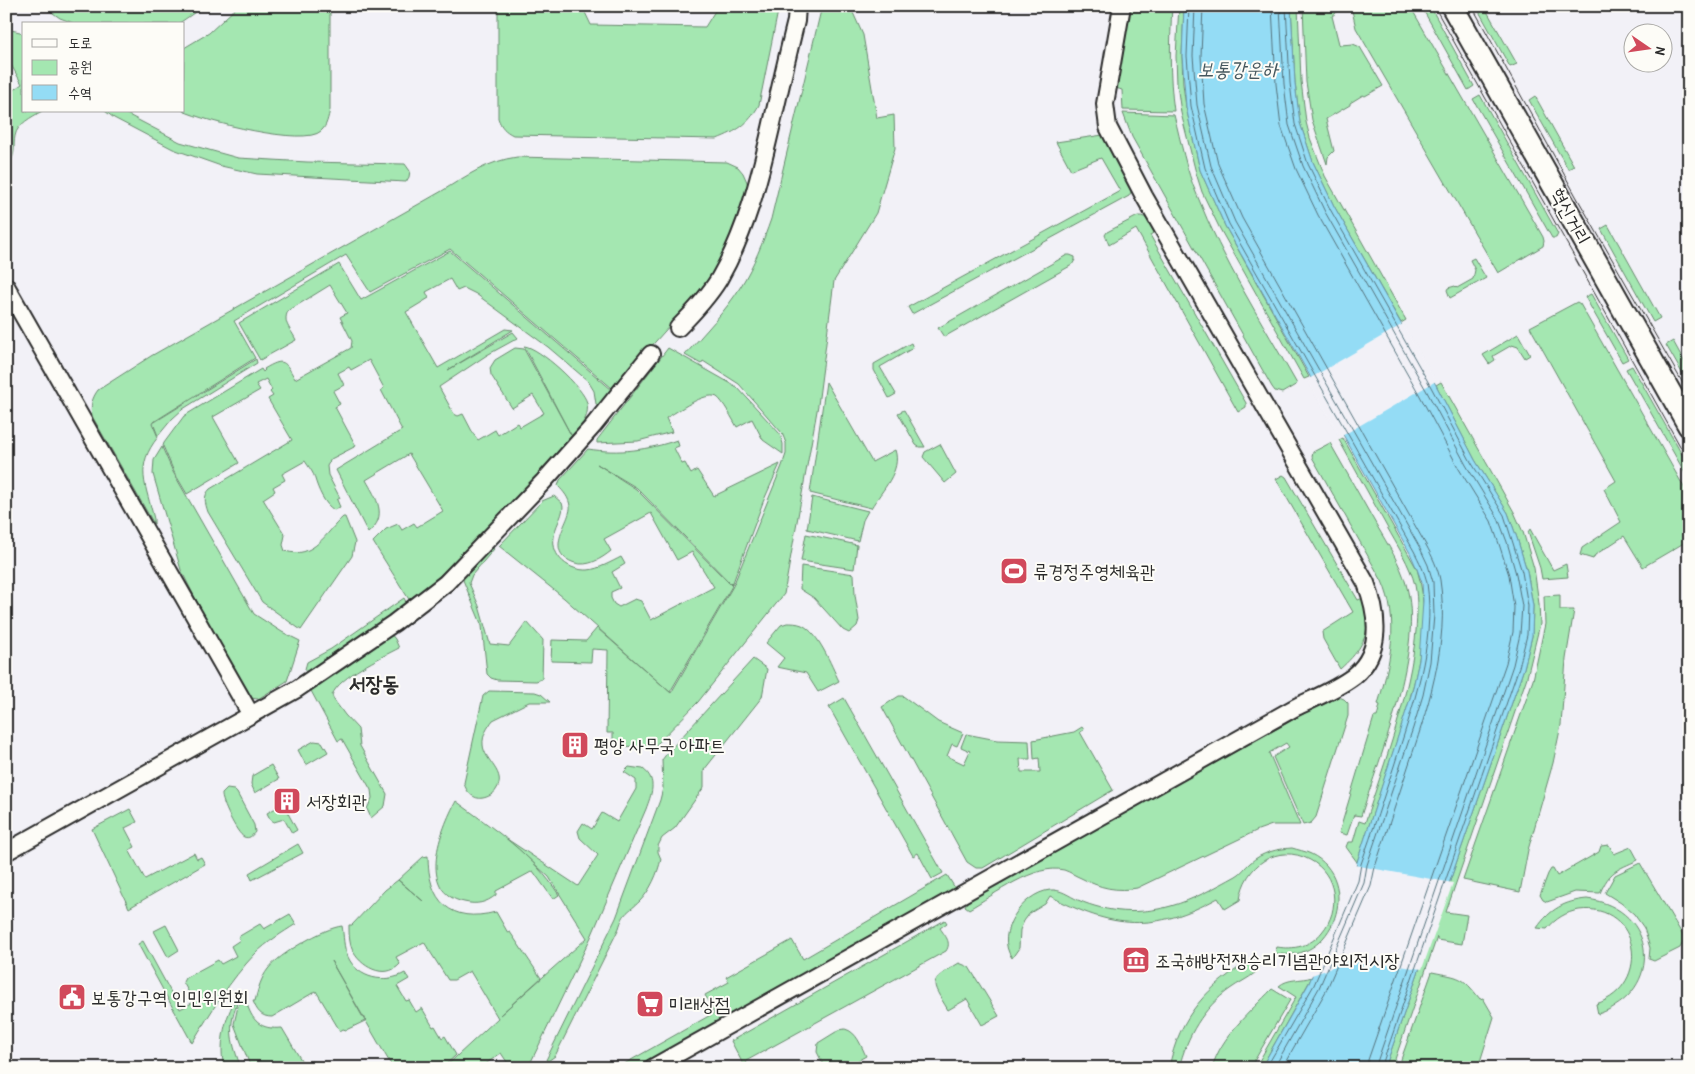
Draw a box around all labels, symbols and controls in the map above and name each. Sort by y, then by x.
legend [22,22,185,112]
north arrow [1622,22,1672,72]
text: 도로 [68,32,92,53]
text: N [1651,45,1671,57]
water label: 보통강운하 [1198,55,1280,82]
text: 공원 [68,56,92,77]
text: 수역 [68,82,92,103]
street label: 혁신거리 [1545,183,1597,249]
sports icon: 류경정주영체육관 [999,556,1029,586]
place label: 류경정주영체육관 [1033,558,1155,584]
district label: 서장동 [349,669,399,698]
building icon: 평양 사무국 아파트 [560,730,590,760]
place label: 평양 사무국 아파트 [594,732,725,758]
building icon: 서장회관 [272,786,302,816]
place label: 서장회관 [306,788,367,814]
museum icon: 조국해방전쟁승리기념관야외전시장 [1121,945,1151,975]
place label: 조국해방전쟁승리기념관야외전시장 [1155,947,1400,973]
public building icon: 보통강구역 인민위원회 [57,982,87,1012]
place label: 보통강구역 인민위원회 [91,984,248,1010]
supermarket icon: 미래상점 [635,989,665,1019]
place label: 미래상점 [669,991,730,1017]

